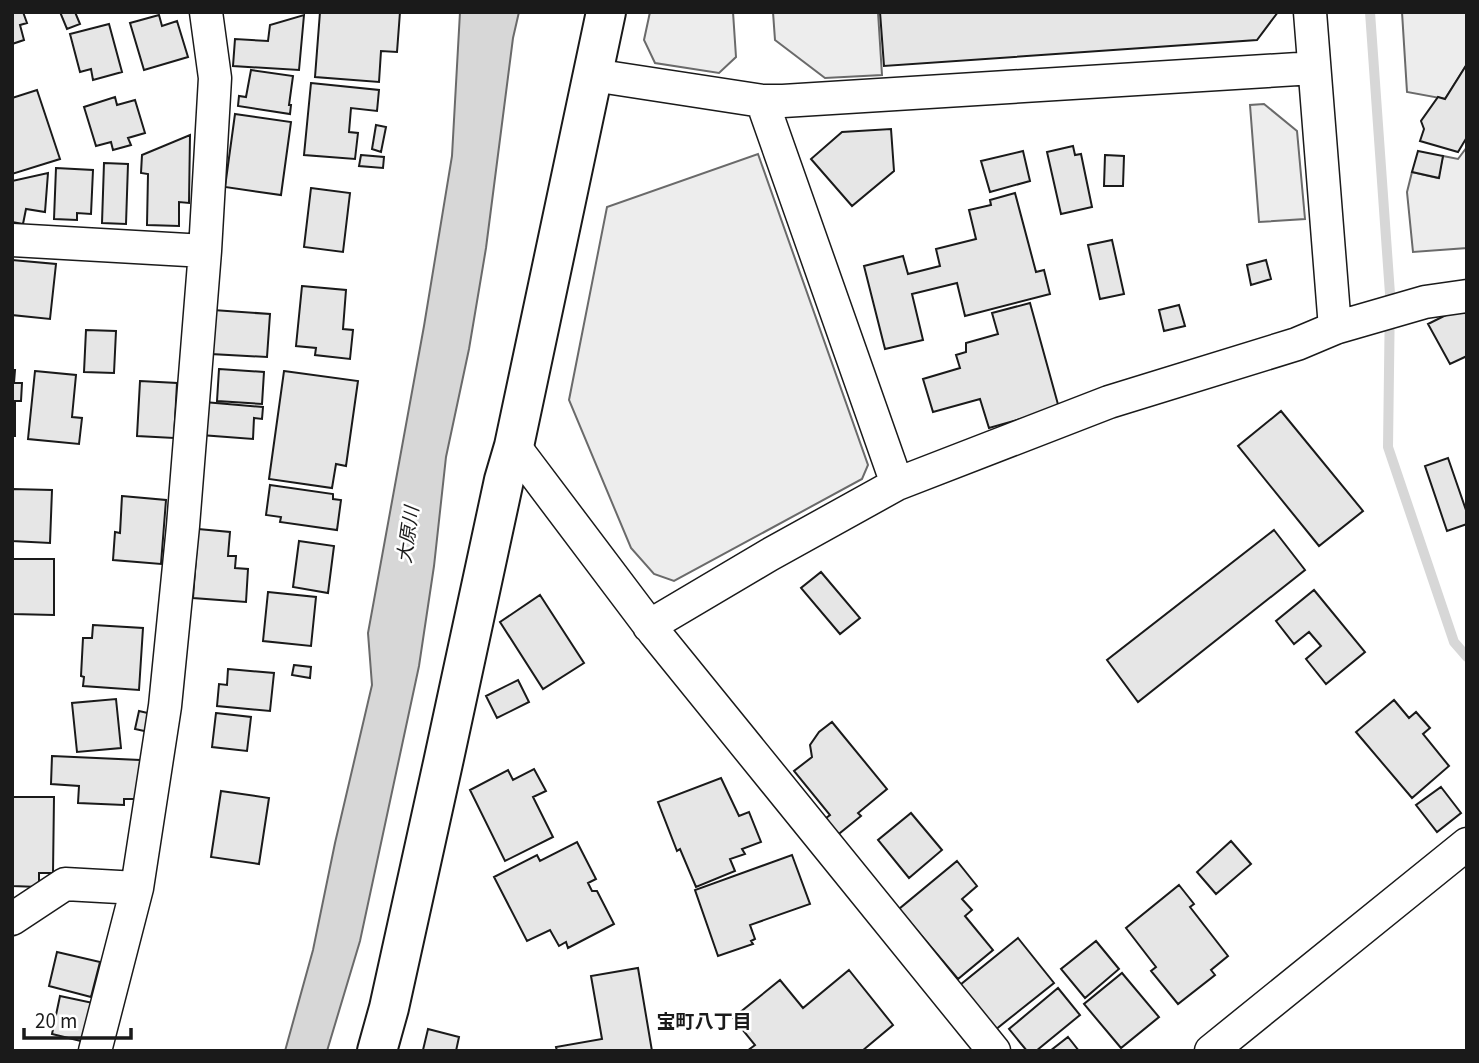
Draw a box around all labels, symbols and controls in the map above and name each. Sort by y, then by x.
water label: 大原川 [392,503,427,565]
scale bar [24,996,131,1040]
text: 20 m [35,1006,77,1036]
district label: 宝町八丁目 [656,1009,752,1036]

